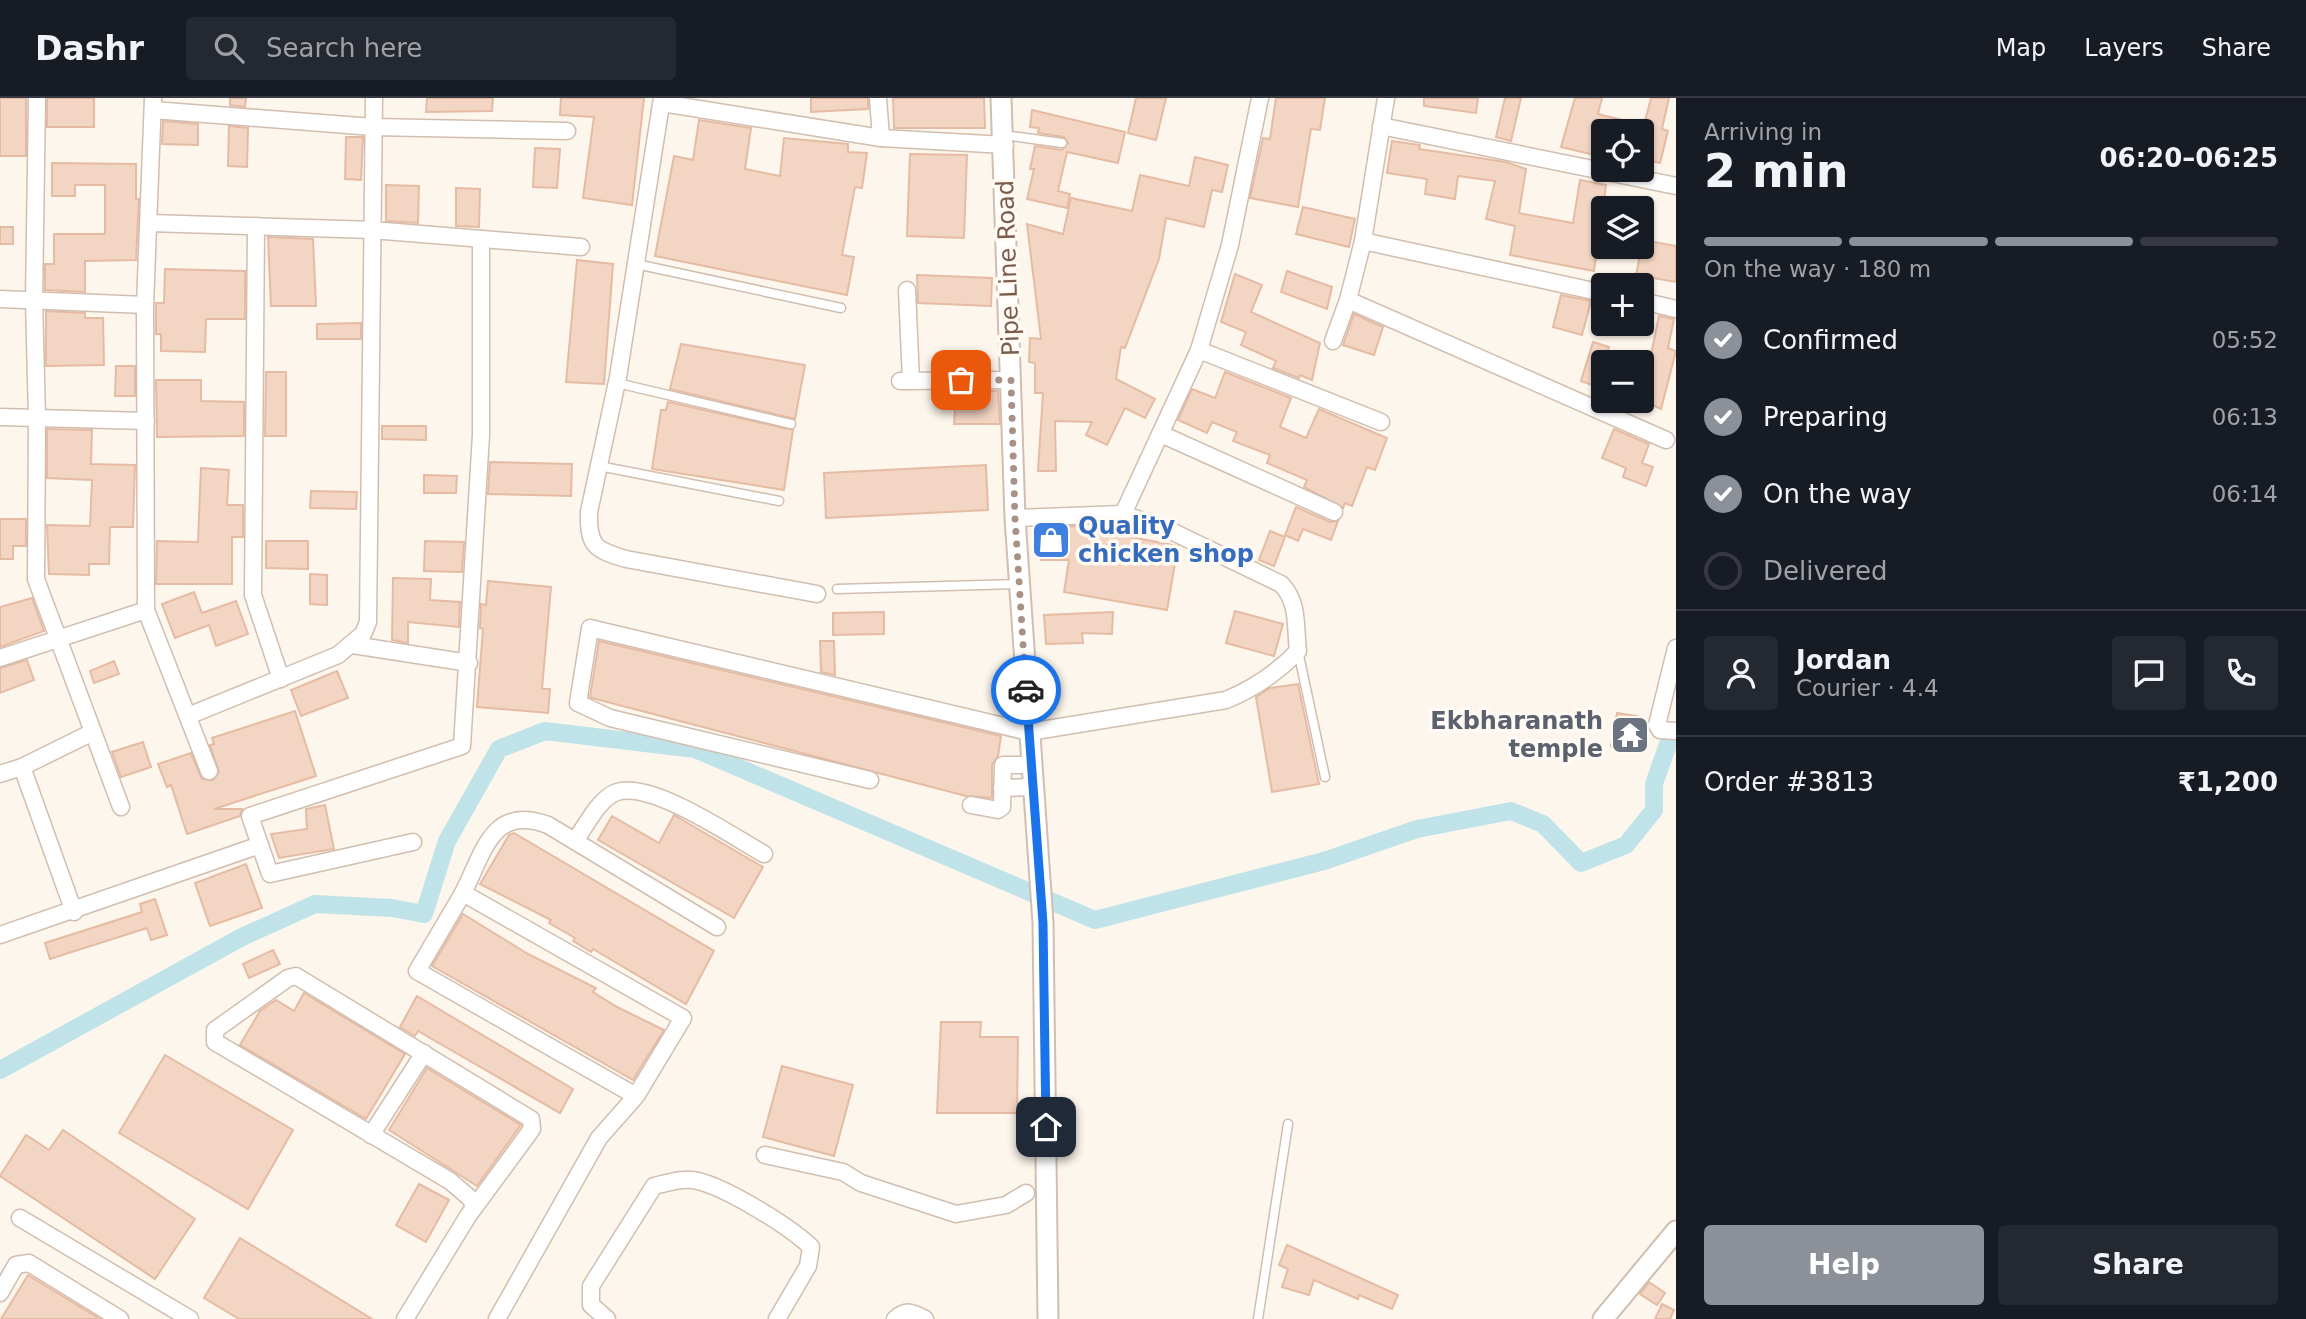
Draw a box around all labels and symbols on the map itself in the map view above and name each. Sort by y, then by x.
street label: Pipe Line Road [991,180,1025,356]
pin [931,350,991,410]
place label: Quality chicken shop [1078,512,1254,568]
shop icon: Quality chicken shop [1030,519,1072,561]
courier [991,655,1061,725]
place label: Ekbharanath temple [1430,707,1603,763]
temple icon: Ekbharanath temple [1609,714,1651,756]
pin [1016,1097,1076,1157]

